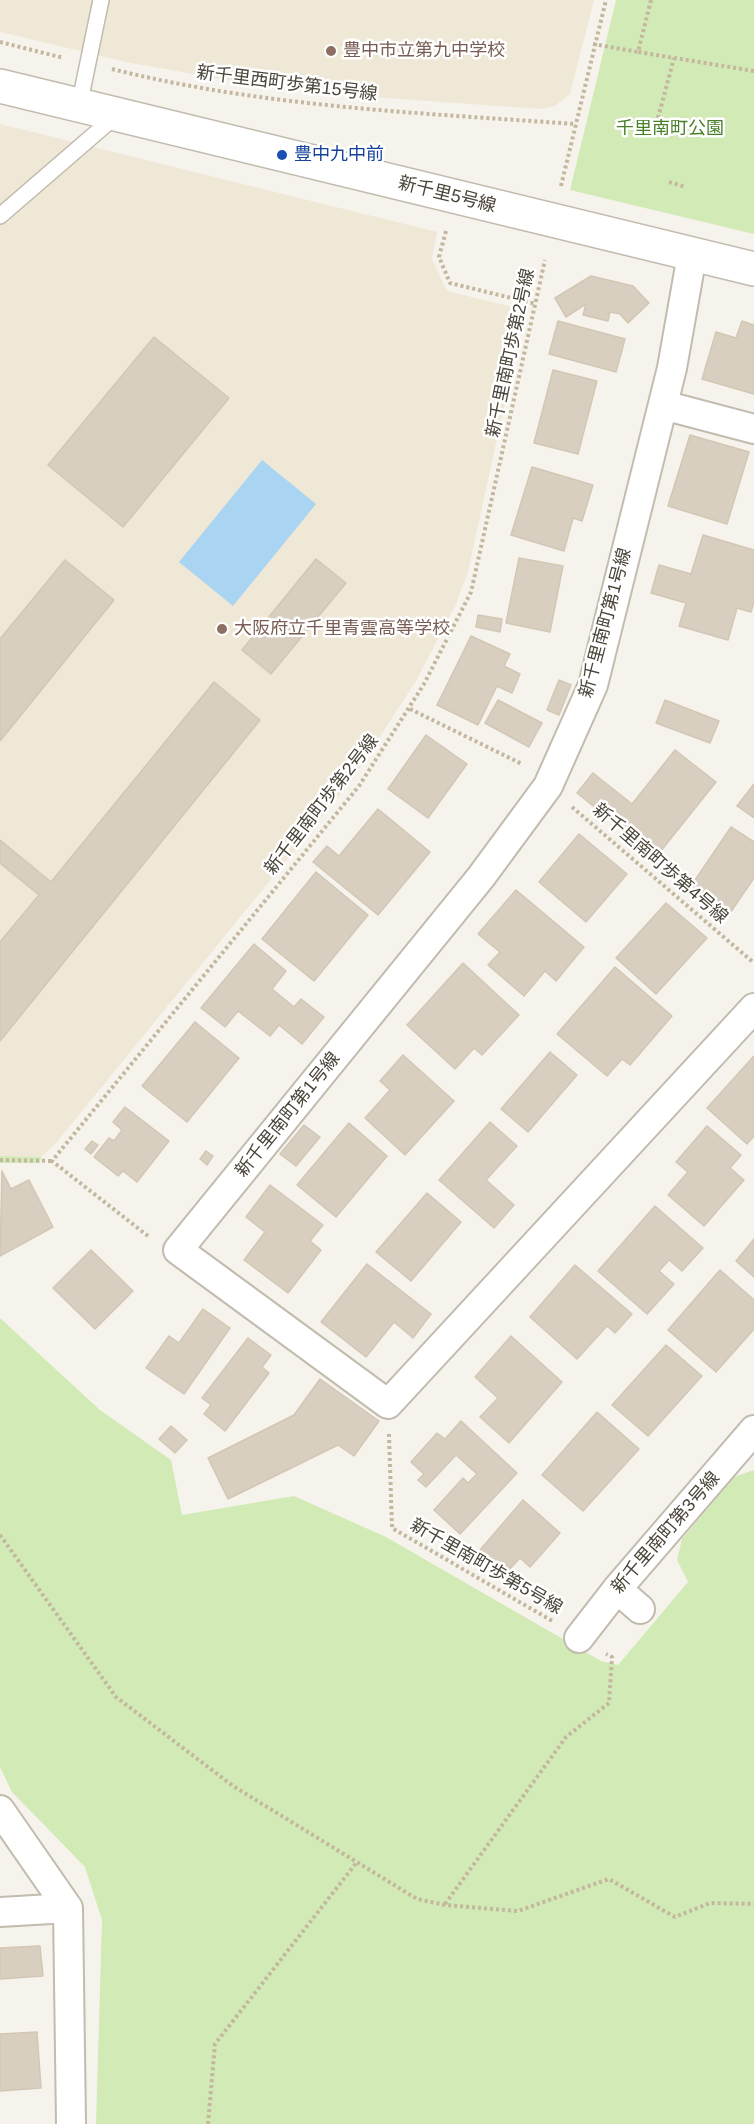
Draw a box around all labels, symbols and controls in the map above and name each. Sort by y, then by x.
place label: 豊中市立第九中学校 [343,40,505,62]
marker: 豊中市立第九中学校 [324,44,338,58]
street label: 新千里西町歩第15号線 [195,62,379,106]
park label: 千里南町公園 [616,118,724,140]
place label: 豊中九中前 [294,144,384,166]
marker: 豊中九中前 [275,148,289,162]
street label: 新千里5号線 [396,172,498,218]
street label: 新千里南町歩第2号線 [483,267,539,439]
street label: 新千里南町第1号線 [576,546,636,700]
place label: 大阪府立千里青雲高等学校 [234,618,450,640]
marker: 大阪府立千里青雲高等学校 [215,622,229,636]
street label: 新千里南町歩第2号線 [261,731,383,879]
street label: 新千里南町歩第4号線 [588,799,732,929]
street label: 新千里南町第1号線 [231,1048,345,1182]
street label: 新千里南町第3号線 [607,1468,725,1598]
street label: 新千里南町歩第5号線 [406,1515,566,1619]

